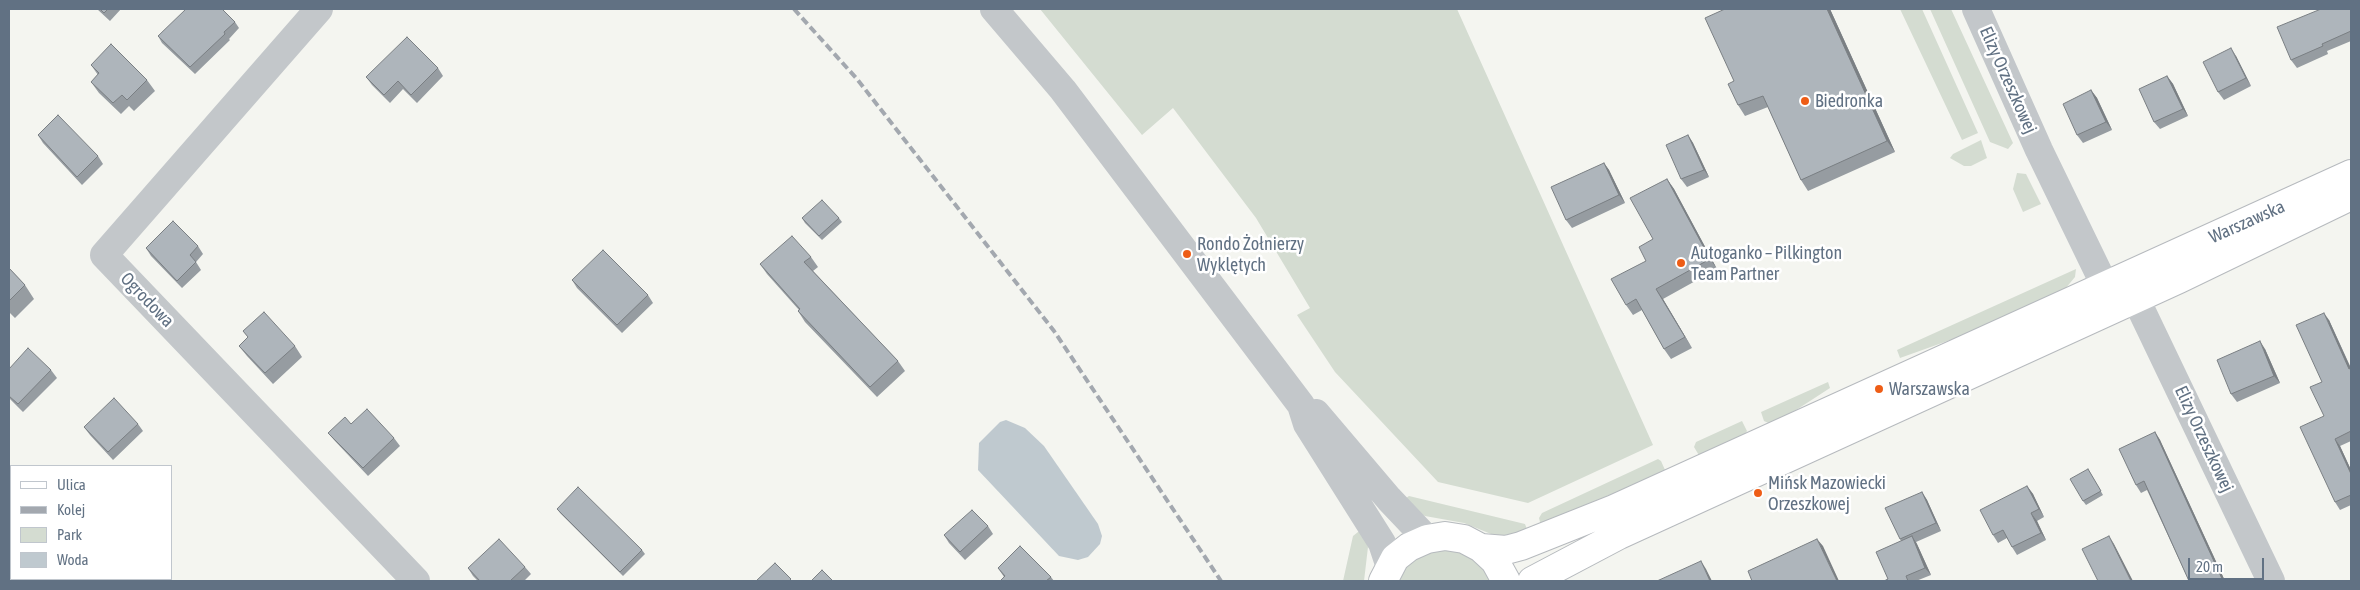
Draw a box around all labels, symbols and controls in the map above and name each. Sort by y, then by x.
street label: Elizy Orzeszkowej [1975,23,2041,137]
place label: Biedronka [1815,90,1883,112]
marker: Biedronka [1799,95,1811,107]
street label: Warszawska [2206,196,2288,248]
place label: Rondo Żołnierzy Wyklętych [1197,233,1304,276]
place label: Autoganko – Pilkington Team Partner [1691,242,1842,284]
marker: Rondo Żołnierzy Wyklętych [1181,248,1193,260]
marker: Autoganko – Pilkington Team Partner [1675,257,1687,269]
street label: Ogrodowa [116,268,178,332]
place label: Warszawska [1889,378,1970,400]
street label: Elizy Orzeszkowej [2170,382,2238,496]
marker: Warszawska [1873,383,1885,395]
legend [10,465,172,580]
place label: Mińsk Mazowiecki Orzeszkowej [1768,472,1886,514]
text: Ulica [57,476,86,493]
marker: Mińsk Mazowiecki Orzeszkowej [1752,487,1764,499]
text: Kolej [57,501,85,518]
text: Park [57,526,82,543]
scale bar [2190,548,2266,580]
text: Woda [57,551,89,568]
text: 20 m [2196,558,2223,575]

